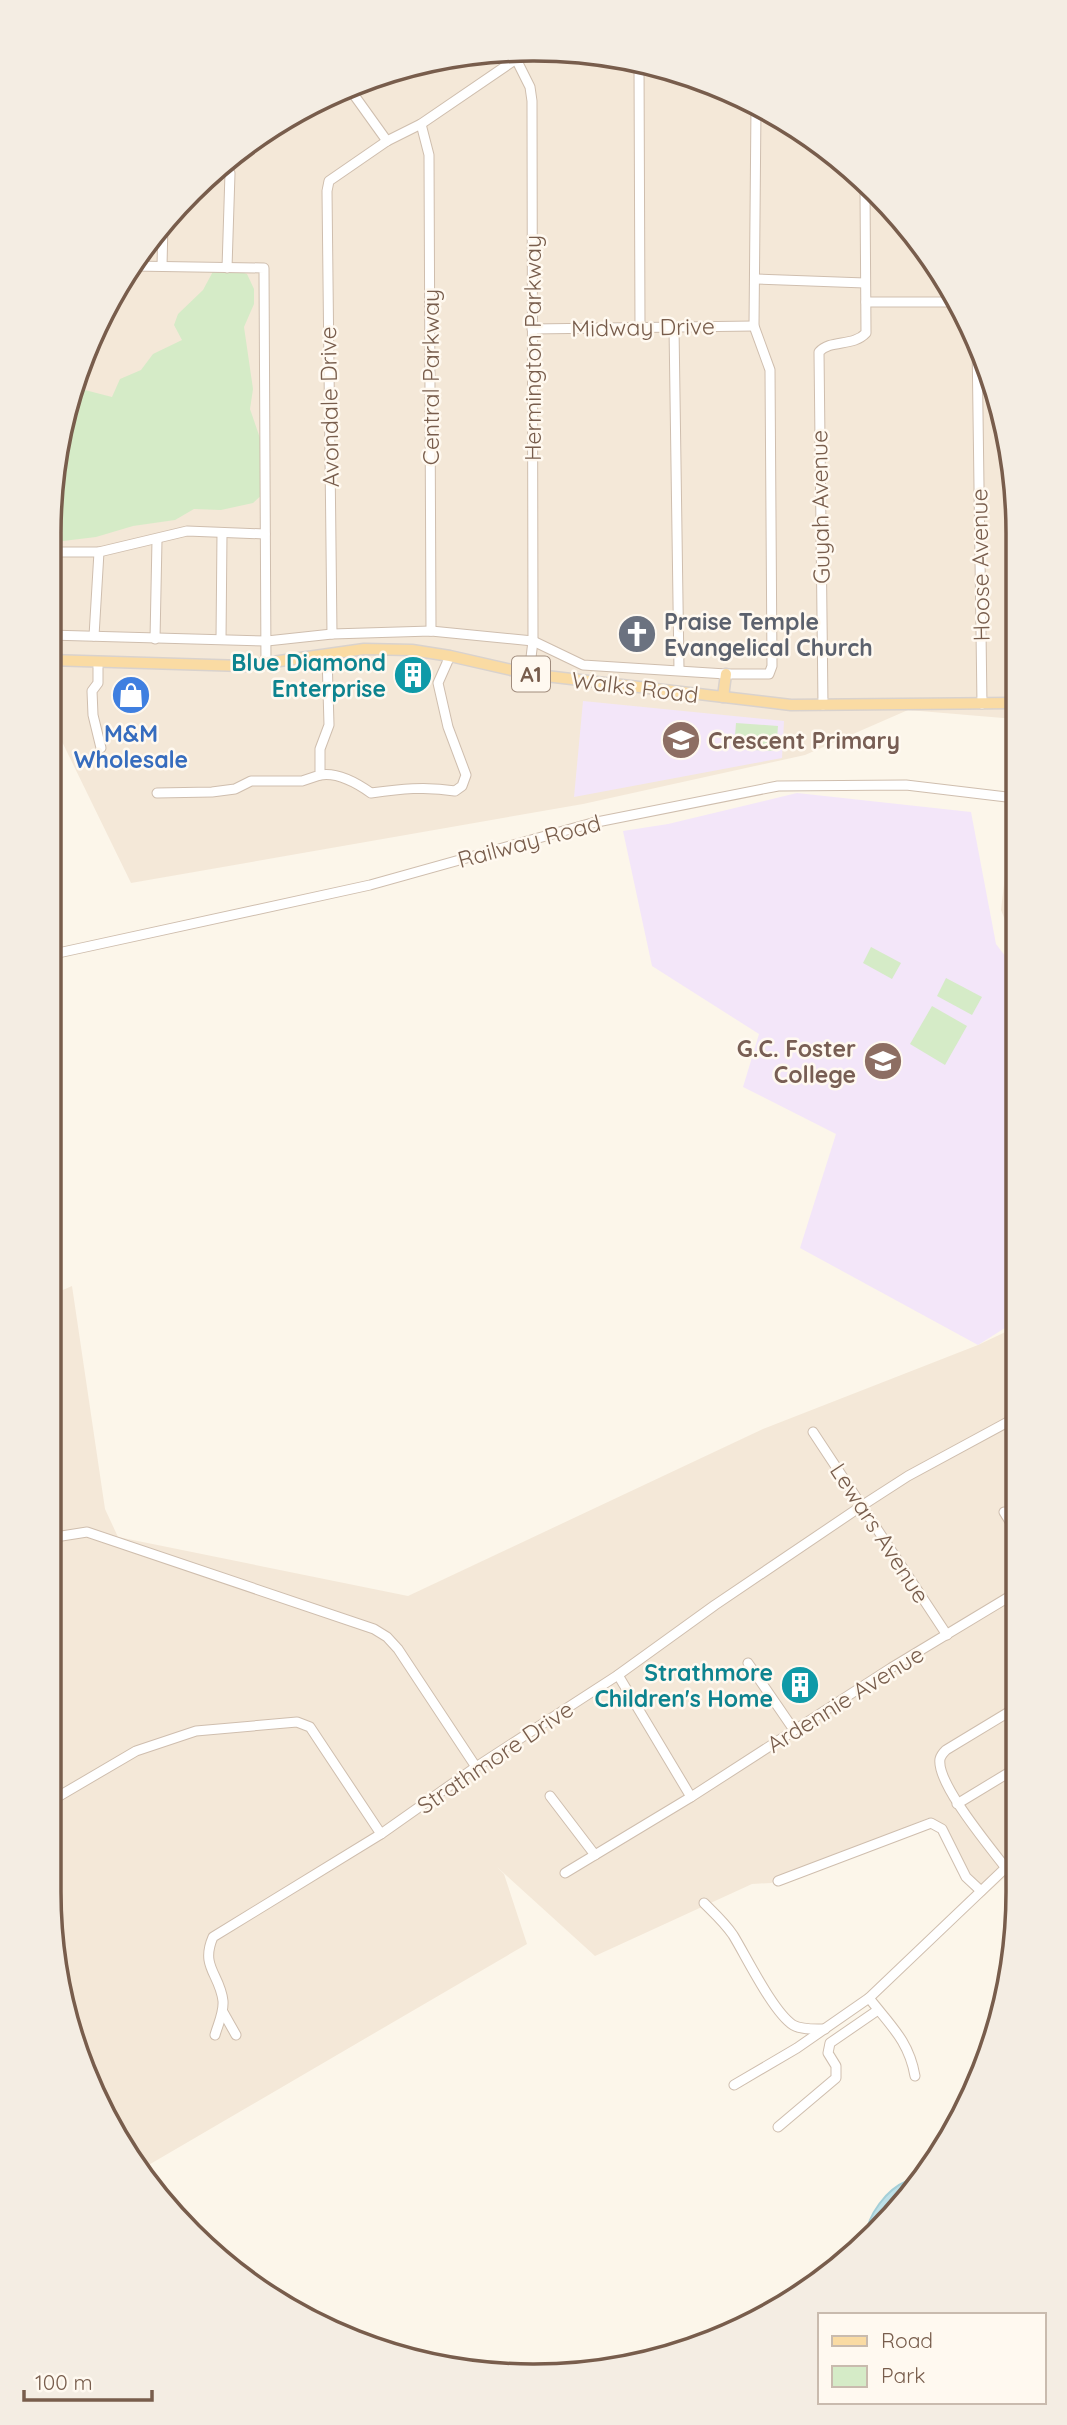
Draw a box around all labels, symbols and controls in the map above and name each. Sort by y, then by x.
street label: Hermington Parkway [518,235,547,461]
street label: Central Parkway [416,289,445,465]
street label: Midway Drive [571,311,715,343]
street label: Avondale Drive [313,326,345,488]
street label: Guyah Avenue [804,430,836,584]
street label: Hoose Avenue [964,488,996,642]
place label: Praise Temple Evangelical Church [664,607,873,662]
church icon: Praise Temple Evangelical Church [616,613,658,655]
place label: Blue Diamond Enterprise [231,648,386,703]
building icon: Blue Diamond Enterprise [392,654,434,696]
road number: A1 [512,656,550,692]
street label: Walks Road [570,665,700,709]
shop icon: M&M Wholesale [110,674,152,716]
place label: M&M Wholesale [74,719,188,774]
school or university icon: Crescent Primary [660,719,702,761]
place label: Crescent Primary [708,726,900,755]
street label: Railway Road [454,808,604,874]
place label: G.C. Foster College [737,1034,856,1089]
school or university icon: G.C. Foster College [862,1040,904,1082]
street label: Lewars Avenue [824,1458,936,1608]
street label: Ardennie Avenue [761,1639,929,1759]
place label: Strathmore Children's Home [594,1658,773,1713]
building icon: Strathmore Children's Home [779,1664,821,1706]
street label: Strathmore Drive [411,1694,579,1820]
legend [818,2313,1046,2404]
text: Road [881,2327,933,2353]
scale bar [24,2358,152,2402]
text: Park [881,2362,925,2388]
text: 100 m [35,2369,93,2395]

